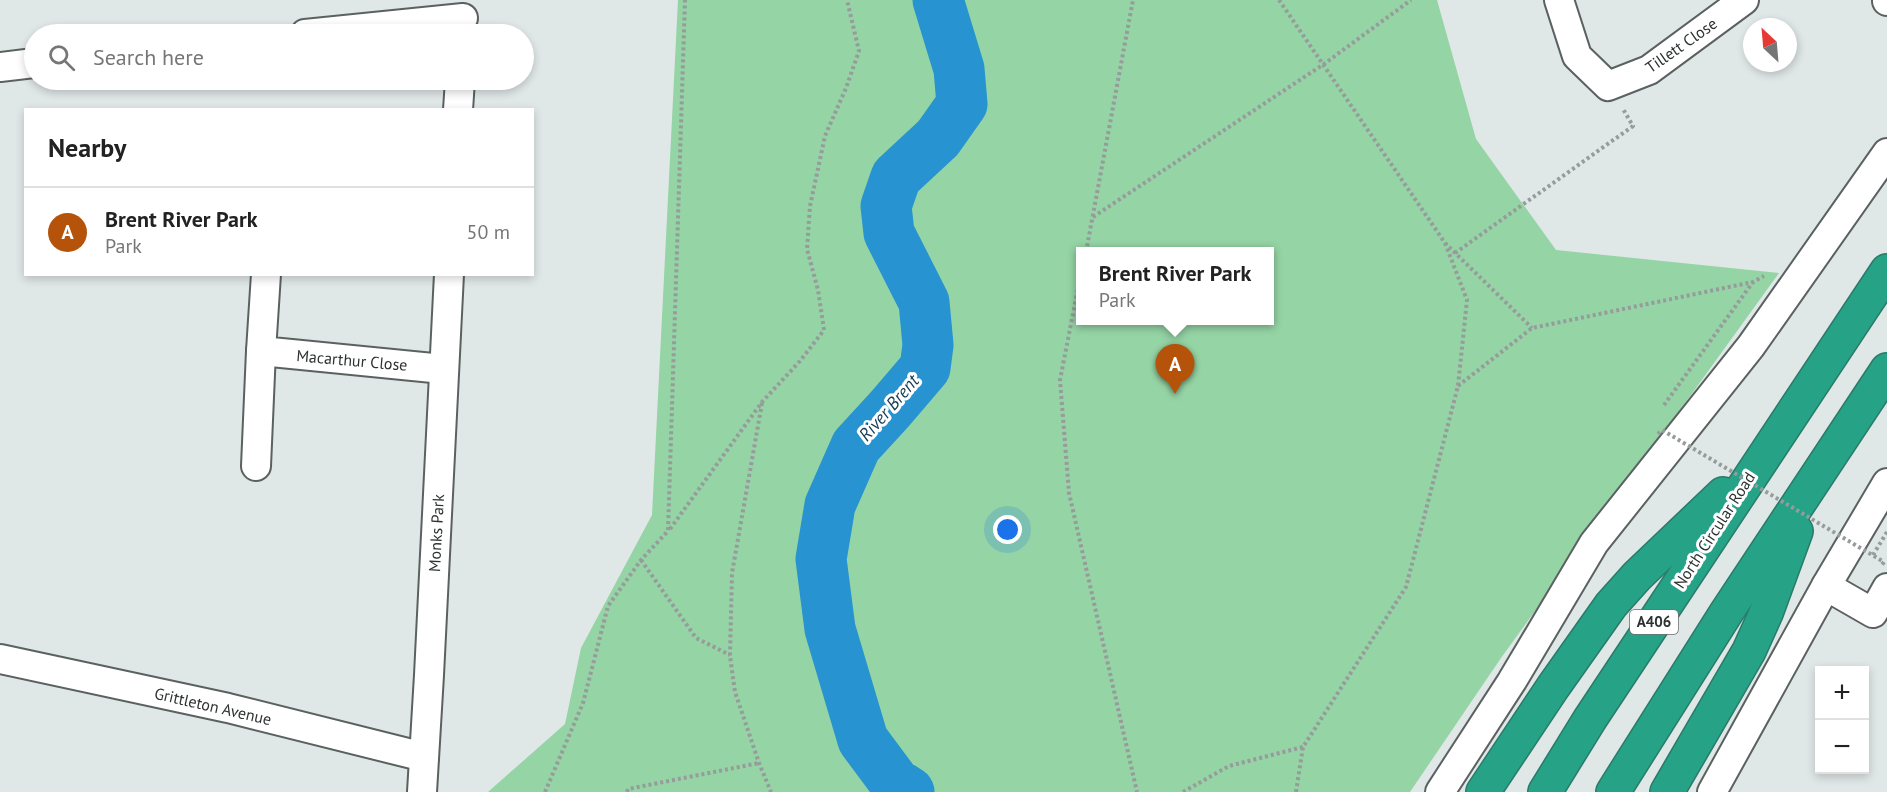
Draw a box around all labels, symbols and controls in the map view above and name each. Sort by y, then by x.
street label: Tillett Close [1641,13,1721,77]
north arrow [1743,18,1797,72]
search box [24,24,534,90]
icon: search [45,41,78,74]
text: Search here [93,43,204,71]
text: Nearby [48,131,126,164]
text: Brent River Park [105,205,257,233]
text: A [61,219,74,245]
text: 50 m [467,219,510,245]
text: Park [105,233,142,259]
popup [1076,247,1274,325]
text: Brent River Park [1099,259,1251,287]
text: Park [1099,287,1136,313]
pin: A [1156,344,1194,394]
street label: Macarthur Close [296,345,408,375]
water label: River Brent [854,369,925,446]
street label: North Circular Road [1669,468,1759,592]
street label: Monks Park [424,493,448,573]
your location [993,515,1022,544]
road number: A406 [1630,610,1678,634]
map controls [1815,666,1869,774]
button: + [1815,666,1869,720]
street label: Grittleton Avenue [153,683,273,729]
button: − [1815,720,1869,774]

